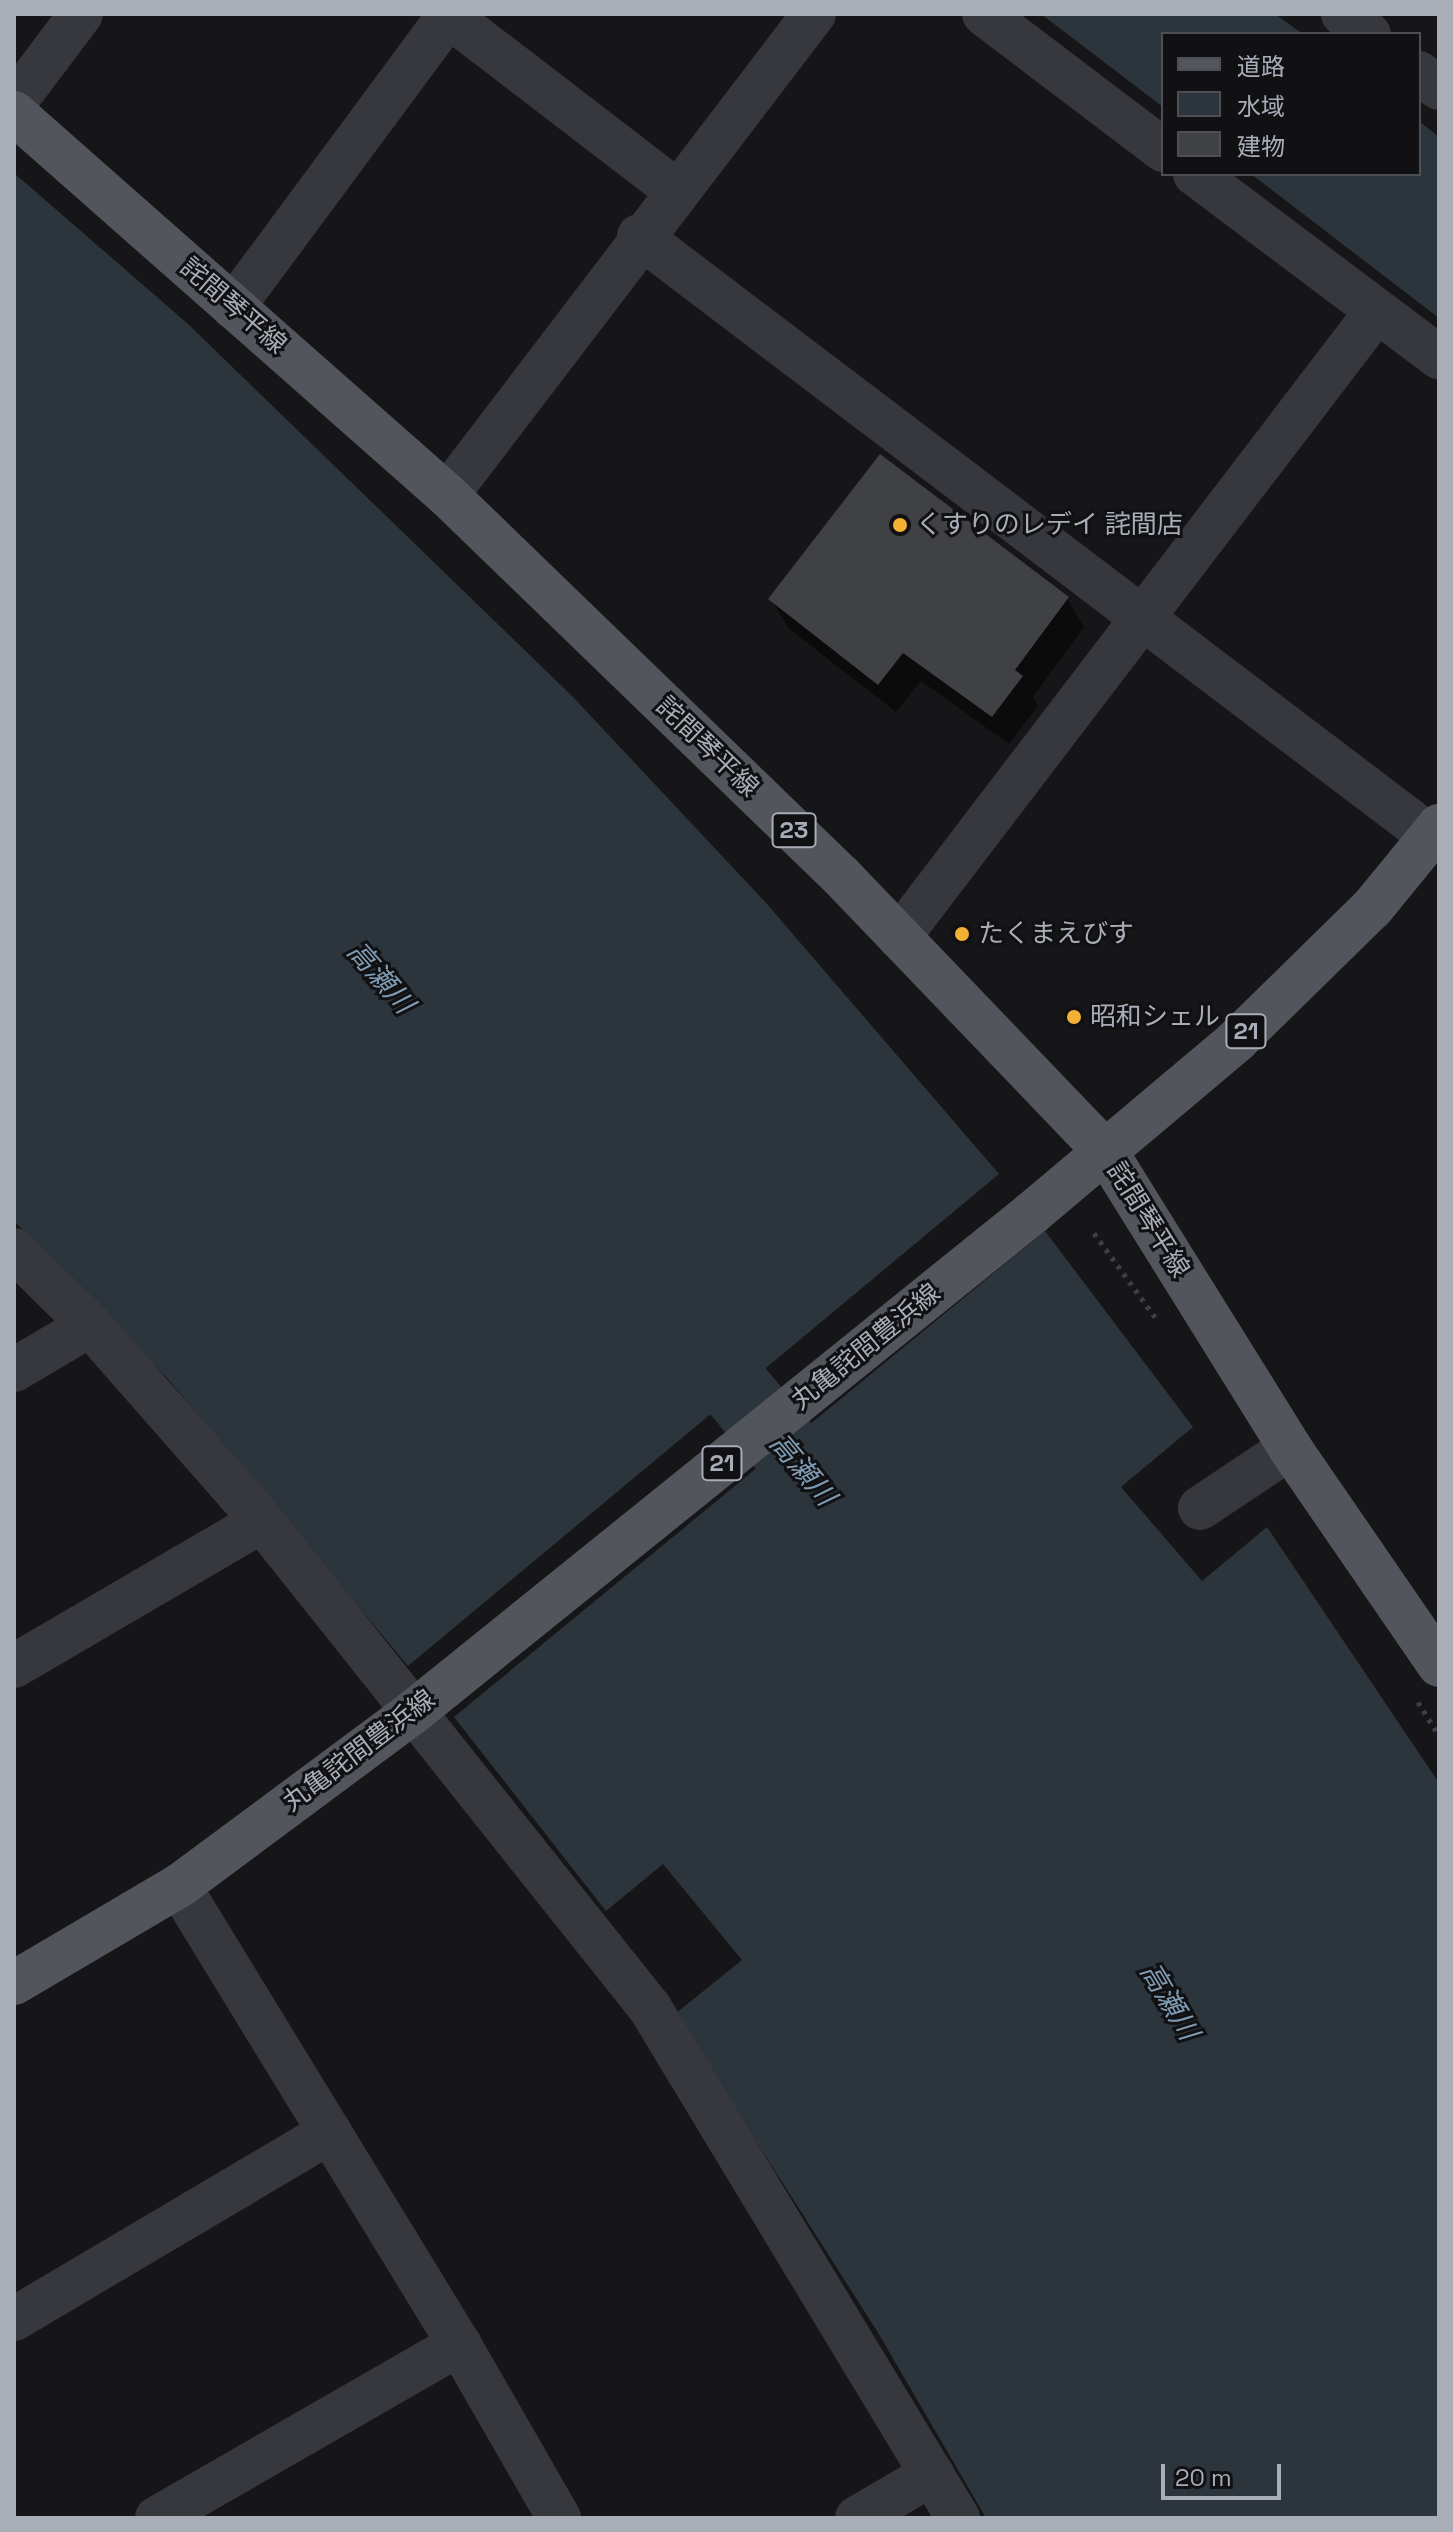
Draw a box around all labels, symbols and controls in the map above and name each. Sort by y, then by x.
legend [1161,32,1421,176]
text: 道路 [1237,51,1285,82]
text: 水域 [1237,91,1285,122]
text: 建物 [1237,131,1285,162]
street label: 詫間琴平線 [174,252,292,360]
place label: くすりのレデイ 詫間店 [916,509,1183,541]
marker: くすりのレデイ 詫間店 [891,516,909,534]
street label: 詫間琴平線 [649,691,765,803]
road number: 23 [770,810,818,850]
place label: たくまえびす [978,918,1134,950]
marker: たくまえびす [953,925,971,943]
water label: 高瀬川 [341,934,421,1020]
place label: 昭和シェル [1090,1001,1220,1033]
marker: 昭和シェル [1065,1008,1083,1026]
road number: 21 [1224,1011,1268,1051]
street label: 詫間琴平線 [1100,1157,1196,1283]
street label: 丸亀詫間豊浜線 [785,1278,947,1416]
water label: 高瀬川 [763,1426,843,1512]
road number: 21 [700,1443,744,1483]
street label: 丸亀詫間豊浜線 [277,1684,441,1818]
water label: 高瀬川 [1134,1956,1206,2046]
scale bar [1165,2448,1285,2498]
text: 20 m [1175,2462,1232,2493]

